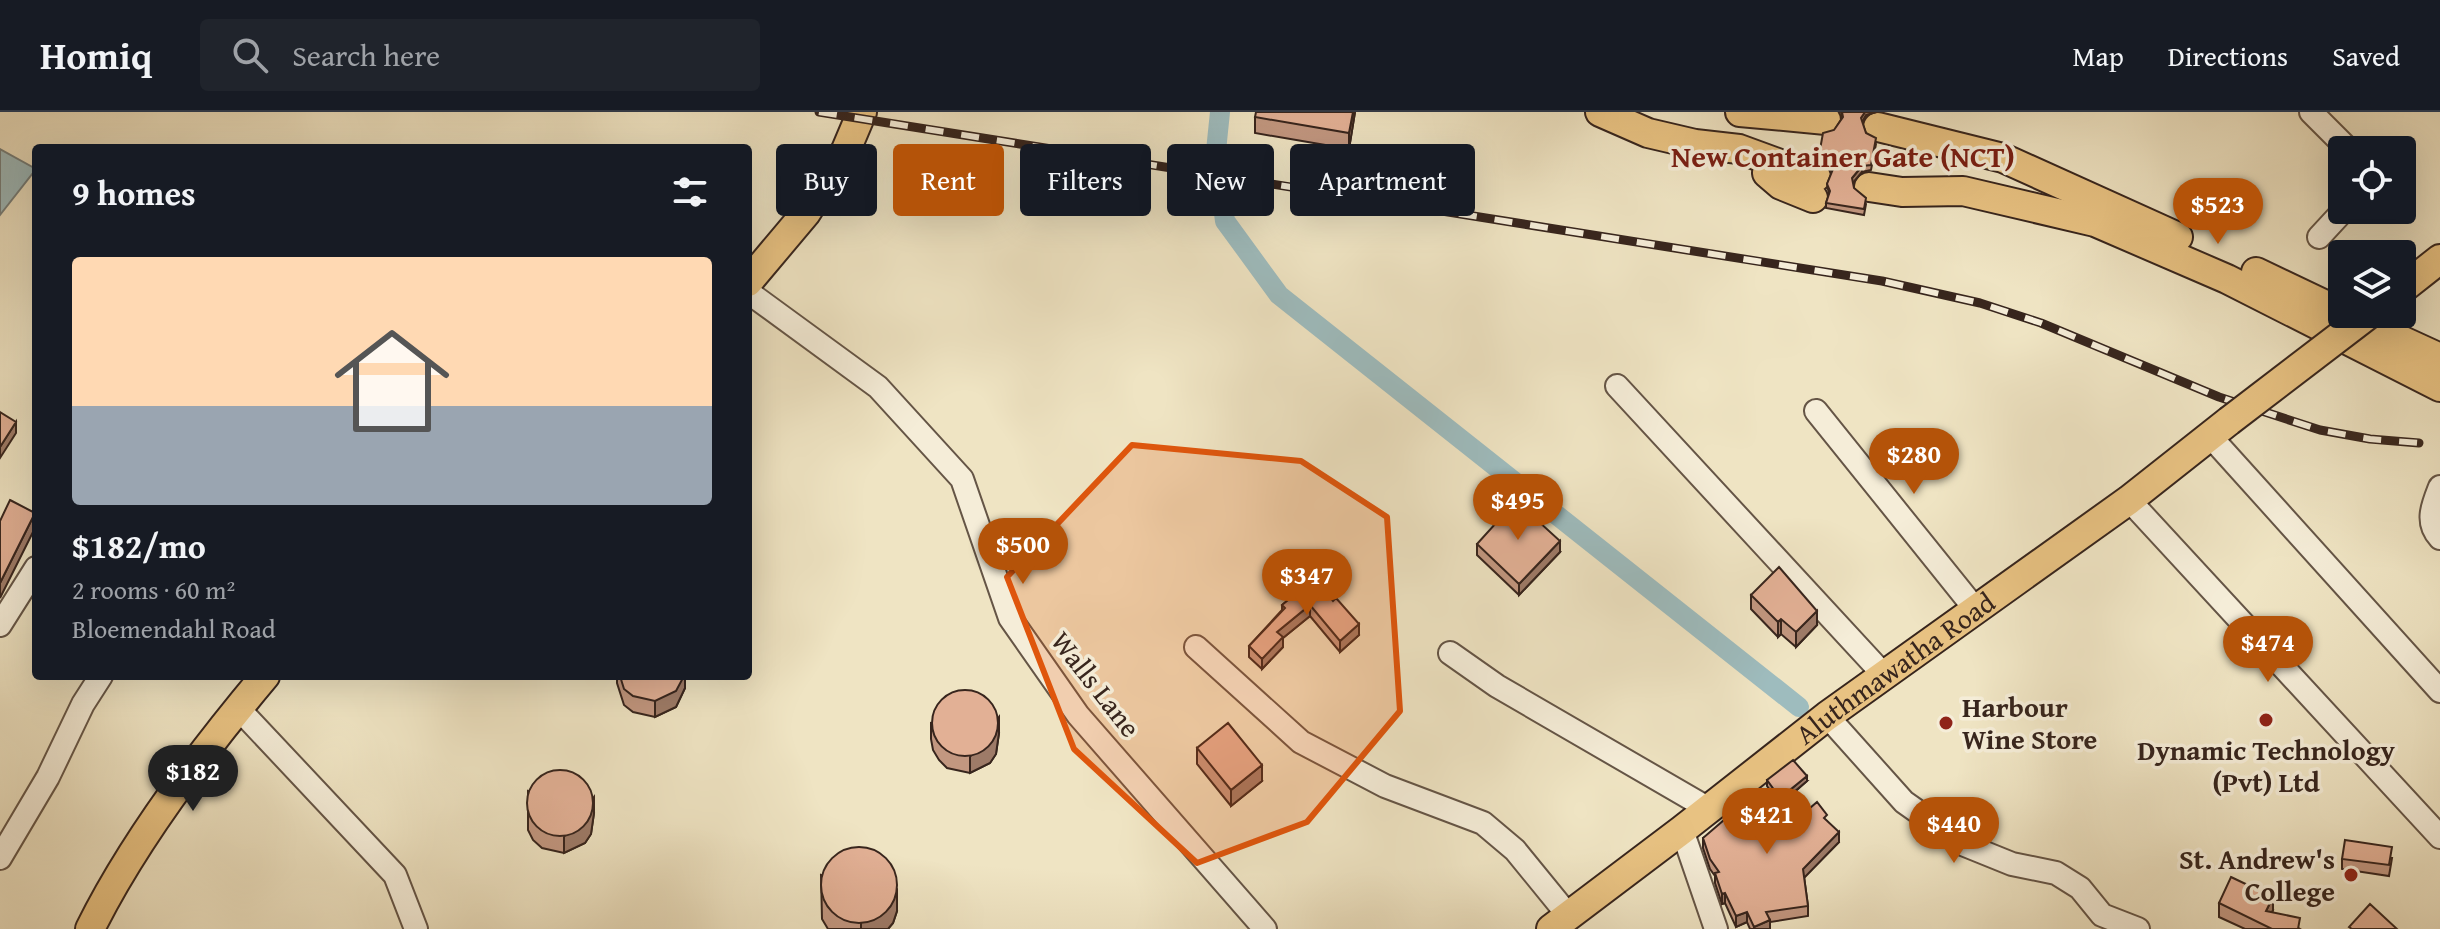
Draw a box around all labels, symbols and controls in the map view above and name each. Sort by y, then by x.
search box [200,19,760,91]
text: Homiq [40,27,152,83]
icon: search [228,33,272,77]
text: Search here [292,33,440,77]
text: Map [2072,35,2124,76]
text: Directions [2168,35,2288,76]
text: Saved [2332,35,2400,76]
district label: New Container Gate (NCT) [1671,134,2015,178]
map controls [2328,136,2416,328]
button: locate [2328,136,2416,224]
chip: Buy [776,144,877,216]
chip: Rent [893,144,1004,216]
chip: Filters [1020,144,1151,216]
chip: New [1167,144,1274,216]
chip: Apartment [1290,144,1475,216]
text: 9 homes [72,168,196,217]
icon: filters [668,170,712,214]
pin: $523 [2171,178,2265,246]
text: $523 [2191,184,2245,223]
button: layers [2328,240,2416,328]
icon: home [320,309,464,453]
pin: $280 [1867,428,1961,496]
text: $280 [1887,434,1941,473]
pin: $495 [1471,474,1565,542]
text: $495 [1491,480,1545,519]
pin: $500 [976,518,1070,586]
text: $182/mo [72,521,206,570]
text: $500 [996,524,1050,563]
pin: $347 [1260,549,1354,617]
text: $347 [1280,555,1334,594]
text: 2 rooms · 60 m² [72,570,235,609]
street label: Aluthmawatha Road [1786,581,2003,754]
text: Bloemendahl Road [72,609,276,648]
pin: $474 [2221,616,2315,684]
street label: Walls Lane [1042,622,1151,745]
text: $474 [2241,622,2295,661]
place label: Harbour Wine Store [1962,686,2097,759]
marker: Dynamic Technology (Pvt) Ltd [2257,711,2275,729]
marker: Harbour Wine Store [1937,714,1955,732]
place label: Dynamic Technology (Pvt) Ltd [2137,729,2395,802]
pin: $182 [146,745,240,813]
text: $182 [166,751,220,790]
pin: $421 [1720,788,1814,856]
text: $421 [1740,794,1794,833]
pin: $440 [1907,797,2001,865]
text: $440 [1927,803,1981,842]
place label: St. Andrew's College [2179,838,2335,911]
marker: St. Andrew's College [2342,866,2360,884]

